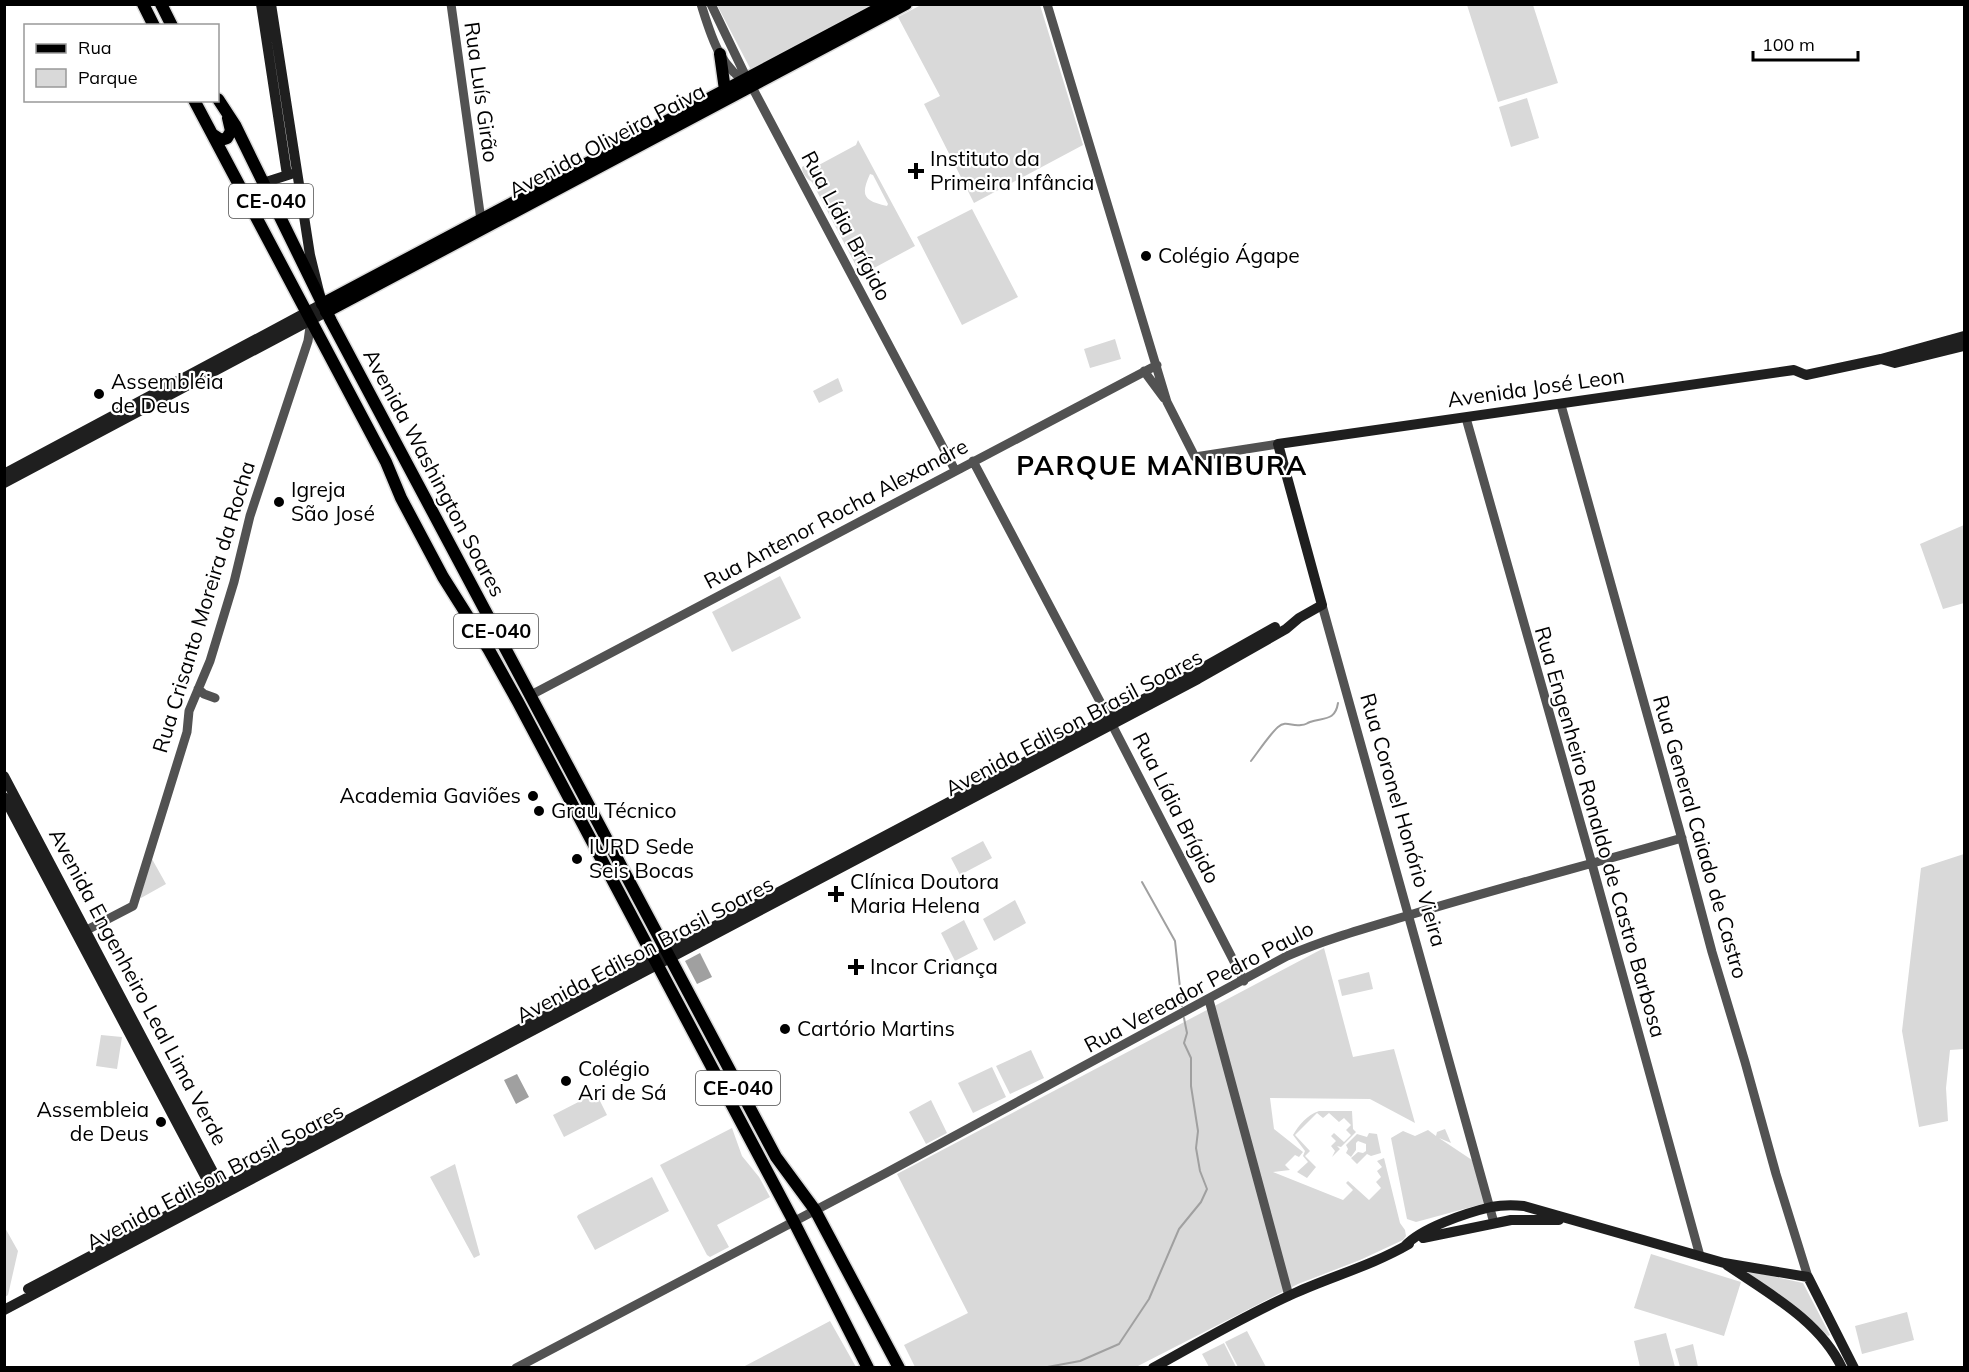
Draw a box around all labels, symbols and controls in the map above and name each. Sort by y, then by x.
street label: Rua Luís Girão [459,20,505,164]
legend [24,24,219,102]
scale bar [1753,24,1858,62]
text: 100 m [1762,33,1815,56]
text: Rua [78,36,112,59]
text: Parque [78,66,137,89]
street label: Avenida Oliveira Paiva [504,77,709,203]
place label: Instituto da Primeira Infância [930,145,1094,195]
street label: Rua Lídia Brígido [796,146,897,305]
marker: Instituto da Primeira Infância [907,162,925,180]
road number: CE-040 [229,184,313,218]
place label: Colégio Ágape [1158,242,1300,268]
marker: Colégio Ágape [1139,249,1153,263]
street label: Avenida Washington Soares [358,344,511,601]
street label: Avenida José Leon [1446,362,1626,412]
place label: Assembléia de Deus [111,368,224,418]
marker: Assembléia de Deus [92,387,106,401]
street label: Rua Antenor Rocha Alexandre [699,432,972,594]
district label: PARQUE MANIBURA [1016,448,1308,482]
street label: Rua Crisanto Moreira da Rocha [146,458,260,756]
place label: Igreja São José [291,476,375,526]
marker: Igreja São José [272,495,286,509]
road number: CE-040 [454,614,538,648]
street label: Rua Engenheiro Ronaldo de Castro Barbosa [1530,623,1672,1040]
street label: Avenida Edilson Brasil Soares [940,643,1207,801]
street label: Rua Coronel Honório Vieira [1355,690,1453,950]
street label: Rua General Caiado de Castro [1648,692,1754,981]
street label: Rua Lídia Brígido [1128,728,1226,887]
place label: Academia Gaviões [339,782,521,808]
marker: Academia Gaviões [526,789,540,803]
place label: Grau Técnico [551,797,676,823]
marker: Grau Técnico [532,804,546,818]
street label: Avenida Engenheiro Leal Lima Verde [44,824,234,1149]
place label: IURD Sede Seis Bocas [589,833,694,883]
marker: IURD Sede Seis Bocas [570,852,584,866]
place label: Clínica Doutora Maria Helena [850,868,999,918]
street label: Avenida Edilson Brasil Soares [511,870,778,1028]
marker: Clínica Doutora Maria Helena [827,885,845,903]
street label: Rua Vereador Pedro Paulo [1079,915,1318,1058]
place label: Incor Criança [870,953,998,979]
marker: Incor Criança [847,958,865,976]
place label: Cartório Martins [797,1015,955,1041]
marker: Cartório Martins [778,1022,792,1036]
place label: Colégio Ari de Sá [578,1055,667,1105]
road number: CE-040 [696,1071,780,1105]
marker: Colégio Ari de Sá [559,1074,573,1088]
place label: Assembleia de Deus [36,1096,149,1146]
street label: Avenida Edilson Brasil Soares [81,1097,348,1255]
marker: Assembleia de Deus [154,1115,168,1129]

